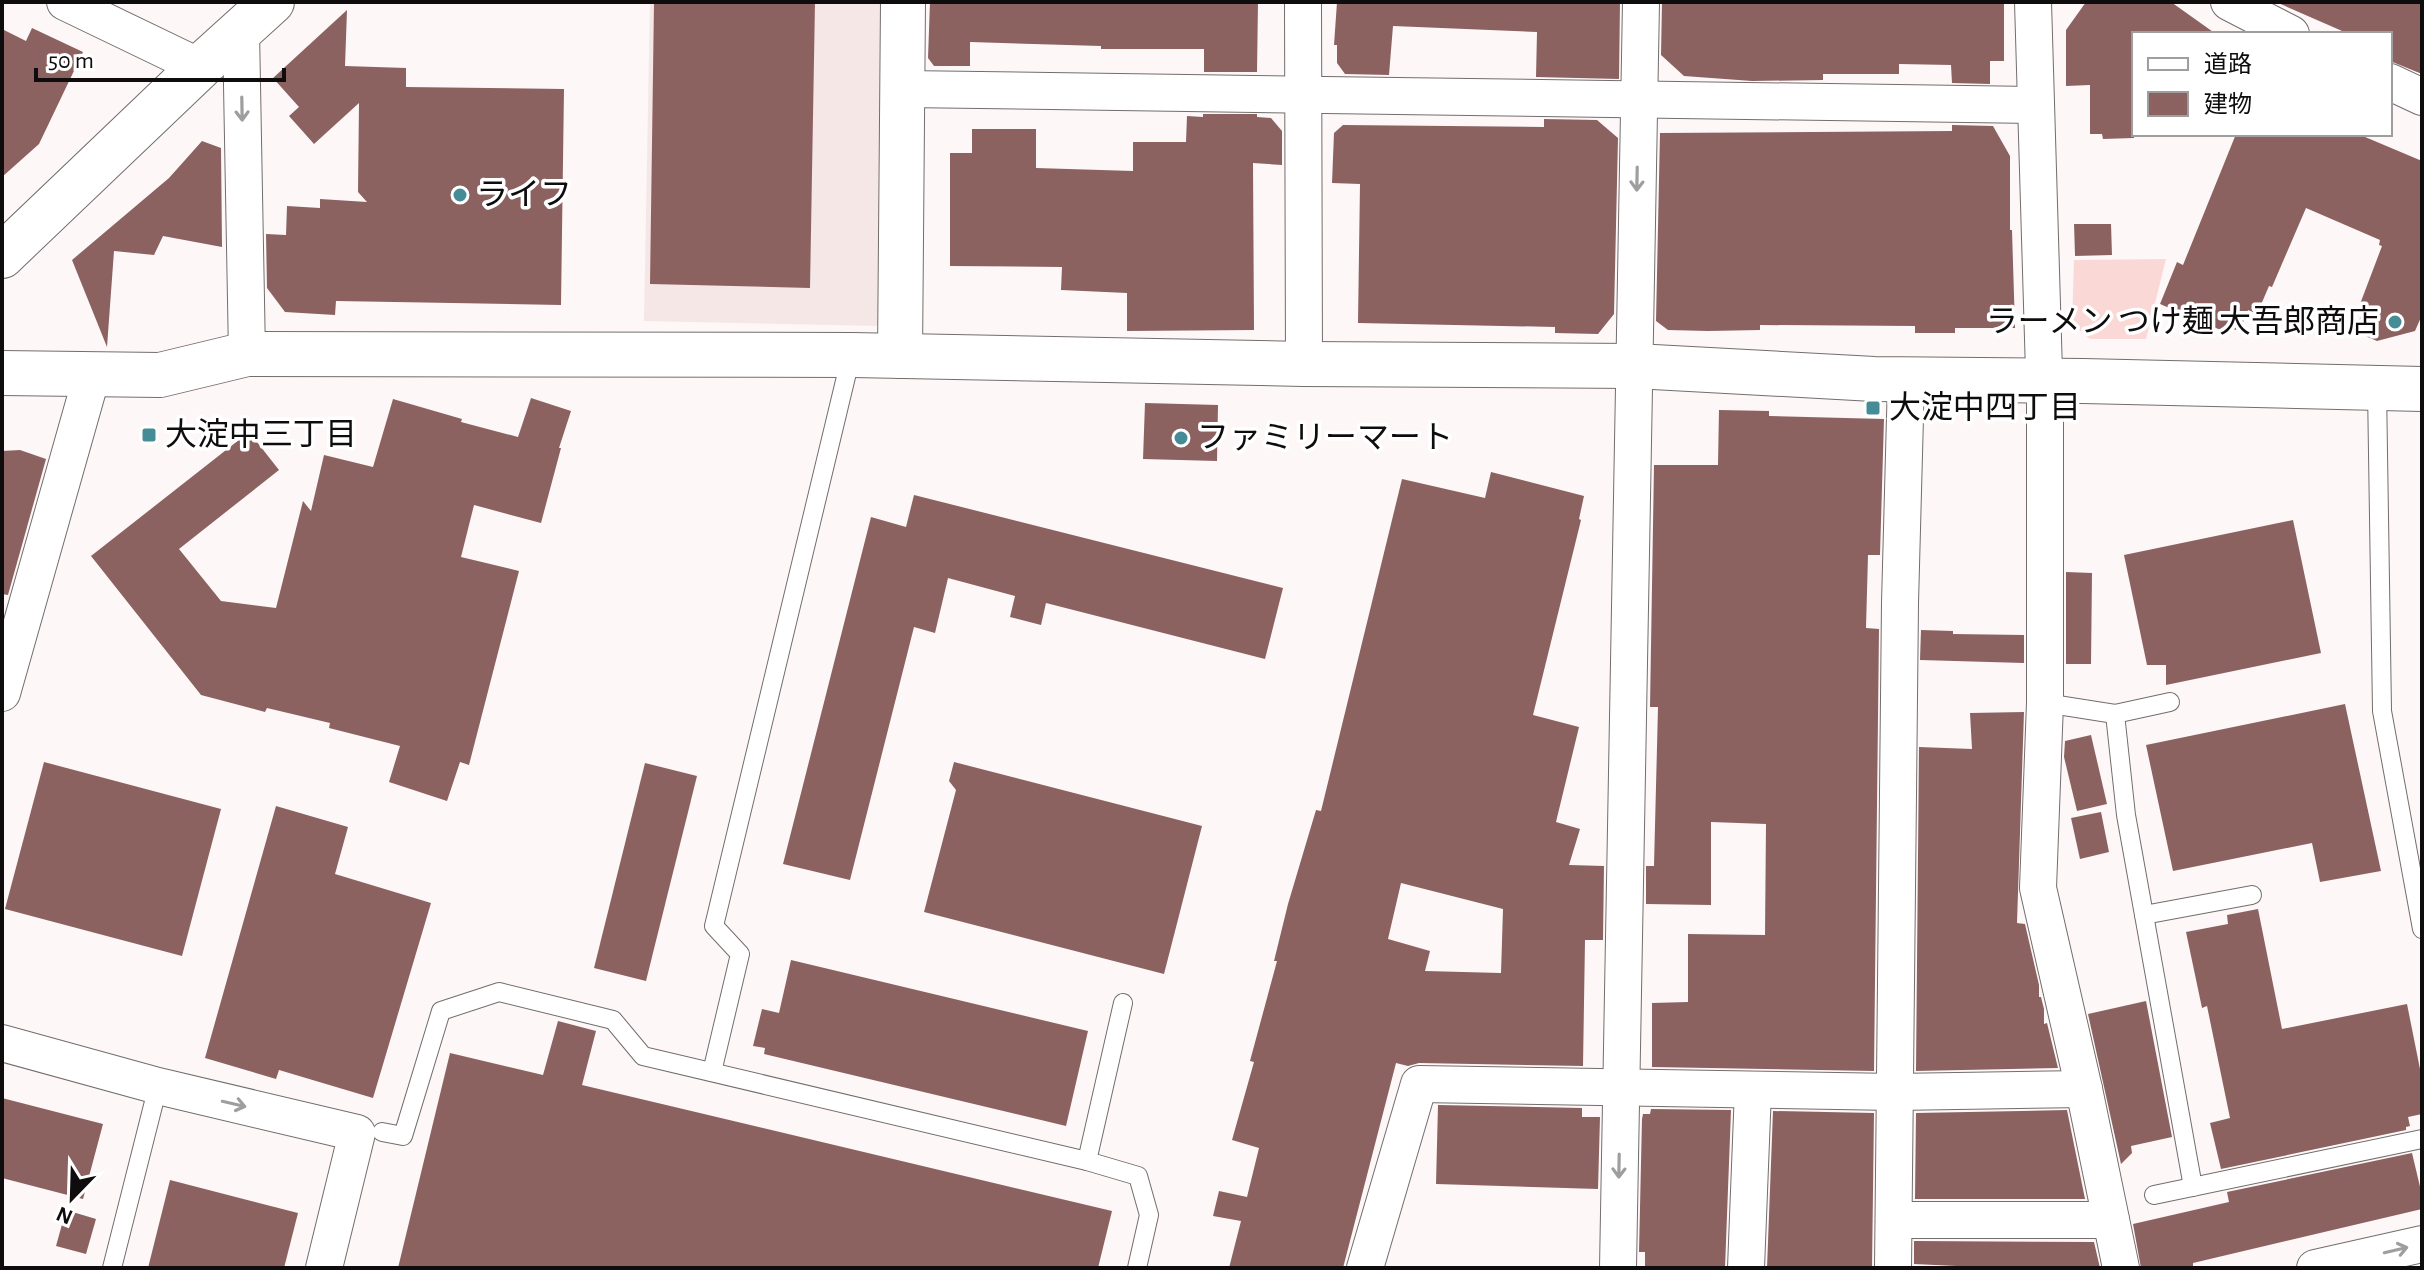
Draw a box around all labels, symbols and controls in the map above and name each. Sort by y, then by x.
scale bar [36,32,284,82]
legend [2132,32,2392,136]
text: 50 m [48,49,94,73]
text: 道路 [2204,51,2252,77]
text: 建物 [2204,92,2252,117]
one-way arrow [235,95,250,122]
one-way arrow [1629,165,1645,192]
place label: ライフ [476,179,572,211]
marker: ライフ [451,186,469,204]
place label: ラーメン つけ麺 大吾郎商店 [1986,304,2379,338]
marker: ラーメン つけ麺 大吾郎商店 [2386,313,2404,331]
place label: 大淀中四丁目 [1889,391,2081,424]
marker: 大淀中四丁目 [1864,399,1882,417]
place label: 大淀中三丁目 [165,418,357,451]
place label: ファミリーマート [1197,422,1453,454]
marker: 大淀中三丁目 [140,426,158,444]
marker: ファミリーマート [1172,429,1190,447]
one-way arrow [221,1097,246,1112]
one-way arrow [1611,1152,1627,1179]
north arrow [32,1158,112,1238]
text: N [53,1202,76,1229]
one-way arrow [2383,1242,2408,1257]

